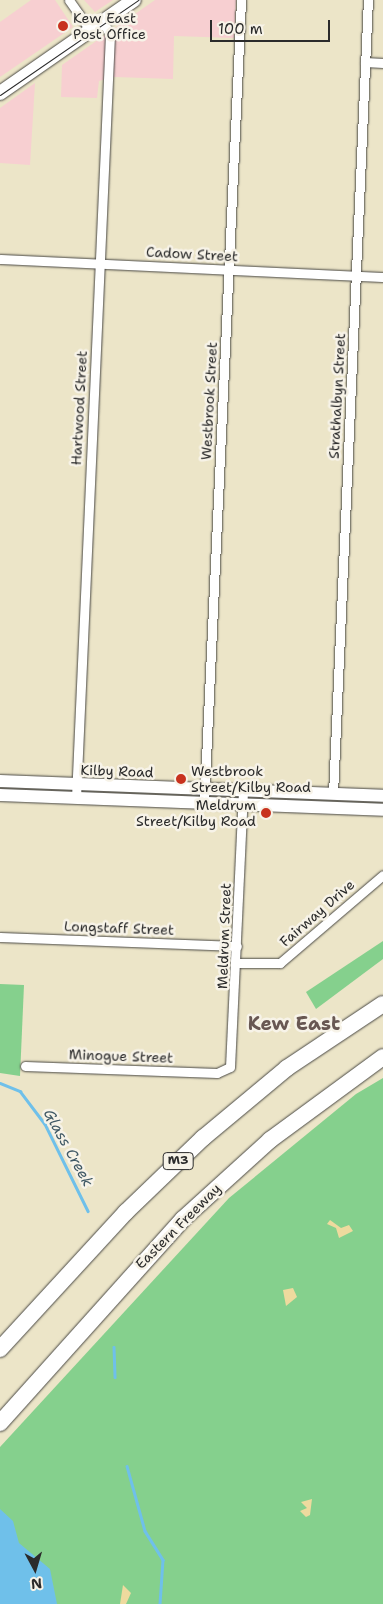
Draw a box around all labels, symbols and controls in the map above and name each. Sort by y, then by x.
place label: Kew East Post Office [73,10,146,42]
scale bar [213,10,333,42]
text: 100 m [218,19,263,39]
marker: Kew East Post Office [57,20,69,32]
street label: Cadow Street [146,243,238,265]
street label: Strathalbyn Street [325,333,349,459]
street label: Westbrook Street [198,342,220,460]
street label: Hartwood Street [68,350,90,466]
street label: Kilby Road [80,761,154,781]
place label: Westbrook Street/Kilby Road [191,763,311,796]
marker: Westbrook Street/Kilby Road [175,773,187,785]
place label: Meldrum Street/Kilby Road [136,797,256,830]
marker: Meldrum Street/Kilby Road [260,807,272,819]
street label: Fairway Drive [276,876,358,950]
street label: Meldrum Street [214,883,234,989]
street label: Longstaff Street [64,918,174,938]
district label: Kew East [248,1013,340,1035]
street label: Minogue Street [69,1046,173,1066]
water label: Glass Creek [39,1106,97,1190]
road number: M3 [162,1152,194,1170]
street label: Eastern Freeway [132,1180,224,1272]
north arrow [10,1544,60,1594]
text: N [30,1574,43,1593]

